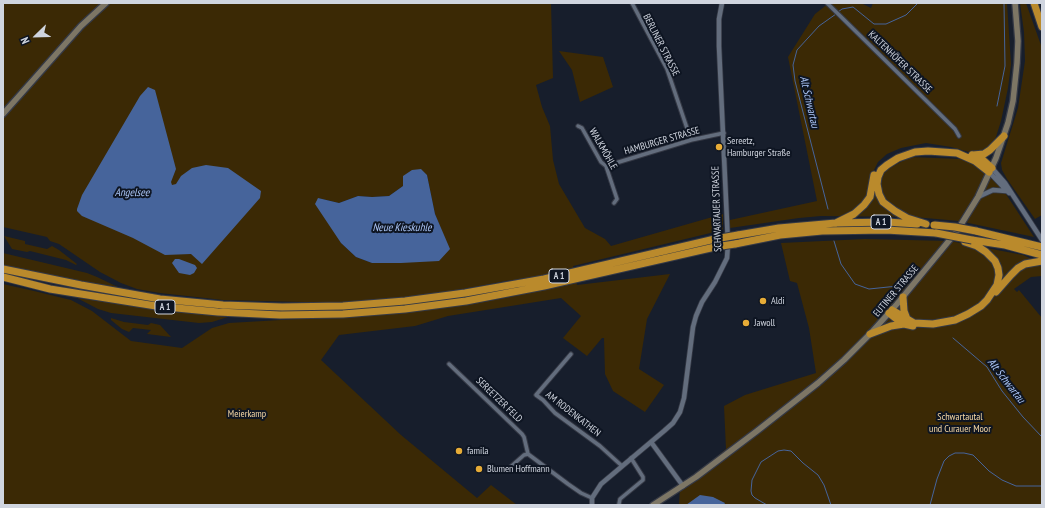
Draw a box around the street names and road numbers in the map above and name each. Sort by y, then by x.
street label: BERLINER STRASSE [640,12,682,78]
street label: KALTENHÖFER STRASSE [866,29,934,95]
street label: HAMBURGER STRASSE [623,124,701,158]
street label: WALKMÖHLE [586,126,620,172]
street label: SCHWARTAUER STRASSE [710,166,724,252]
road number: A 1 [871,215,891,229]
street label: EUTINER STRASSE [871,263,921,319]
road number: A 1 [549,269,569,283]
road number: A 1 [155,300,175,314]
street label: SEREETZER FELD [473,375,525,425]
street label: AM RODENKATHEN [543,389,603,439]

